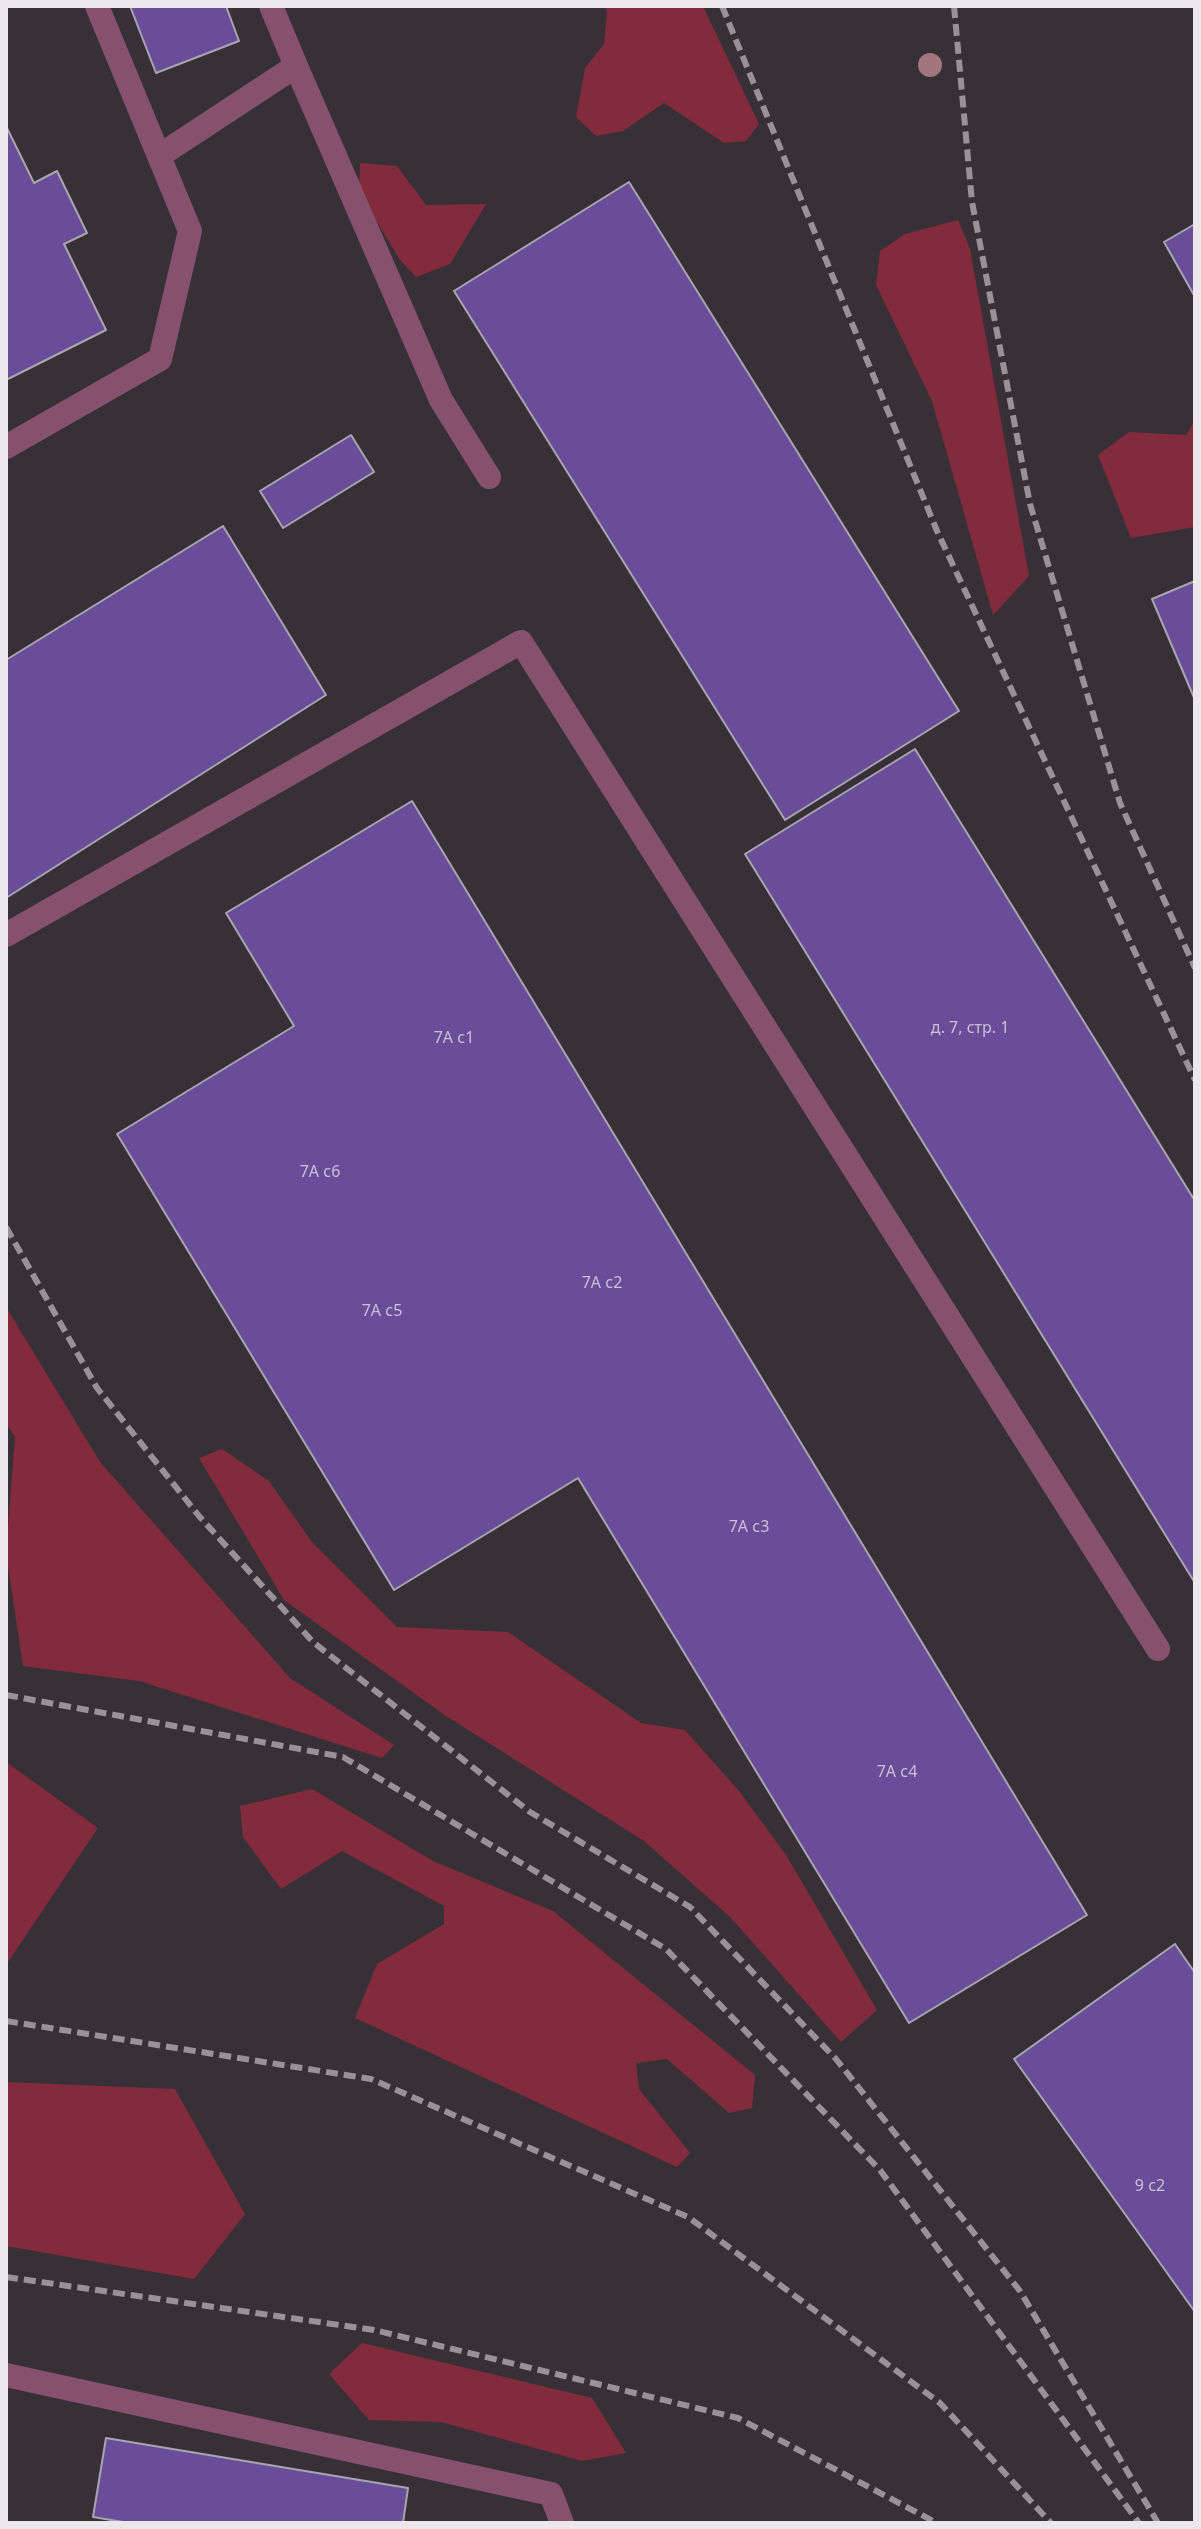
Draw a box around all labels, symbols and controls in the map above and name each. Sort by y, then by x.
house number: д. 7, стр. 1 [931,1018,1009,1038]
house number: 7А с1 [434,1028,474,1048]
house number: 7А с6 [300,1162,340,1182]
house number: 7А с2 [582,1273,622,1293]
house number: 7А с5 [362,1301,402,1321]
house number: 7А с3 [729,1517,769,1537]
house number: 7А с4 [877,1762,917,1782]
house number: 9 с2 [1135,2176,1165,2196]

